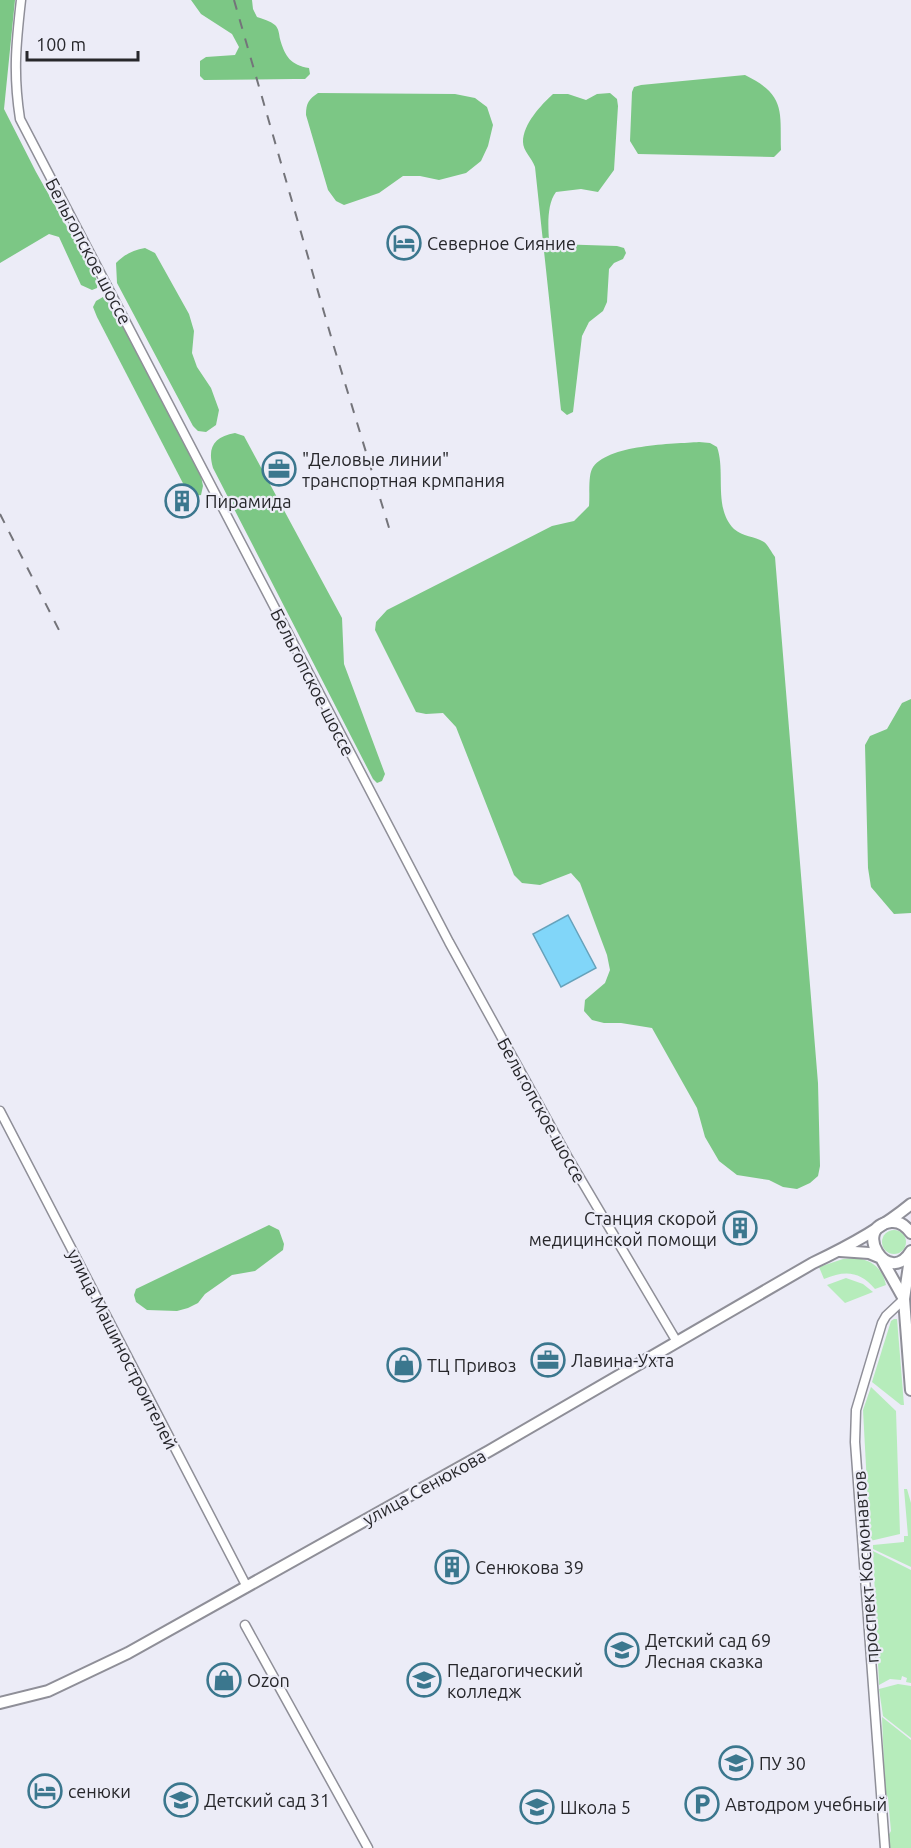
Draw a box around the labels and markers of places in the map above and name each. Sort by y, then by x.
hotel icon: Северное Сияние [386,225,422,261]
place label: Северное Сияние [427,233,576,253]
place label: "Деловые линии" транспортная крмпания [302,449,505,490]
office icon: "Деловые линии" транспортная крмпания [261,451,297,487]
building icon: Пирамида [164,483,200,519]
place label: Пирамида [205,491,291,511]
place label: Станция скорой медицинской помощи [529,1208,717,1249]
building icon: Станция скорой медицинской помощи [722,1210,758,1246]
office icon: Лавина-Ухта [530,1342,566,1378]
shop icon: ТЦ Привоз [386,1347,422,1383]
place label: Лавина-Ухта [571,1350,674,1370]
place label: ТЦ Привоз [427,1355,516,1375]
building icon: Сенюкова 39 [434,1549,470,1585]
place label: Сенюкова 39 [475,1557,584,1577]
place label: Детский сад 69 Лесная сказка [645,1630,771,1671]
school or university icon: Детский сад 69 Лесная сказка [604,1632,640,1668]
place label: Педагогический колледж [447,1660,583,1701]
shop icon: Ozon [206,1662,242,1698]
school or university icon: Педагогический колледж [406,1662,442,1698]
place label: Ozon [247,1670,290,1690]
school or university icon: ПУ 30 [718,1745,754,1781]
place label: ПУ 30 [759,1753,806,1773]
hotel icon: сенюки [27,1773,63,1809]
place label: сенюки [68,1781,131,1801]
school or university icon: Детский сад 31 [163,1782,199,1818]
parking icon: Автодром учебный [684,1786,720,1822]
school or university icon: Школа 5 [519,1789,555,1825]
place label: Детский сад 31 [204,1790,330,1810]
place label: Автодром учебный [725,1794,887,1814]
place label: Школа 5 [560,1797,631,1817]

